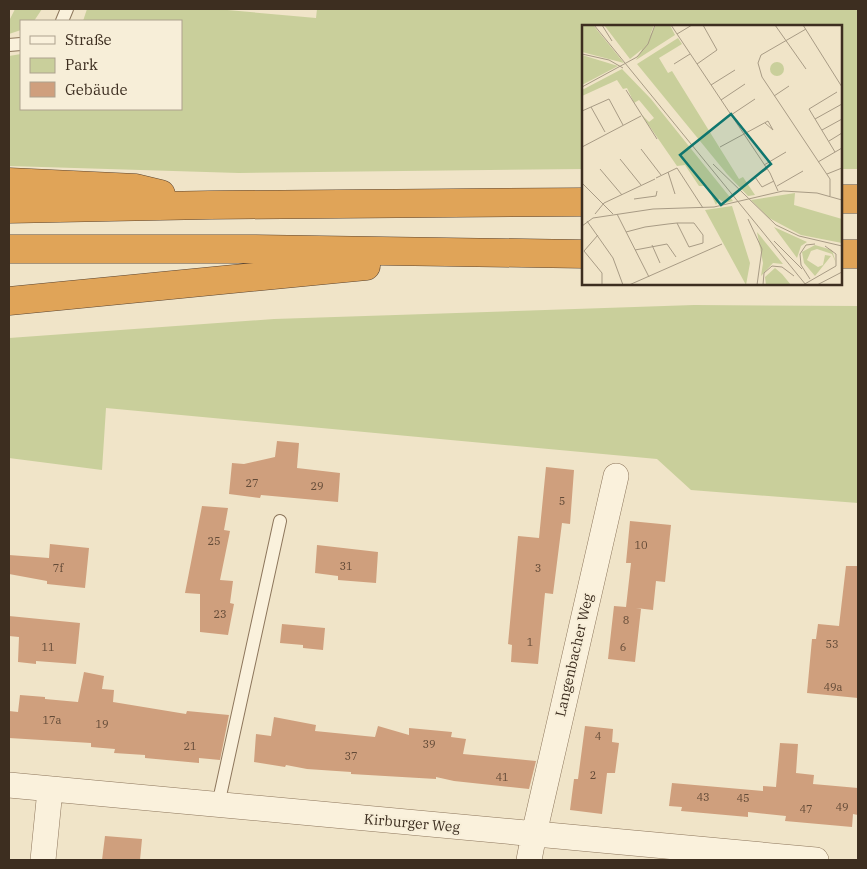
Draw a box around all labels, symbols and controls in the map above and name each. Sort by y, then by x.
legend [20,20,182,110]
inset map [582,25,842,285]
text: Straße [65,30,112,49]
text: Park [65,55,98,74]
text: Gebäude [65,80,128,99]
house number: 27 [245,476,259,490]
house number: 29 [310,479,324,493]
house number: 5 [559,494,565,508]
house number: 25 [207,534,221,548]
house number: 10 [634,538,648,552]
house number: 31 [339,559,353,573]
house number: 7f [53,561,64,575]
house number: 3 [535,561,541,575]
street label: Langenbacher Weg [551,591,597,718]
house number: 23 [213,607,227,621]
house number: 8 [623,613,629,627]
house number: 1 [527,635,533,649]
house number: 53 [825,637,839,651]
house number: 11 [41,640,55,654]
house number: 6 [620,640,626,654]
house number: 49a [823,680,843,694]
house number: 17a [42,713,62,727]
house number: 19 [95,717,109,731]
house number: 4 [595,729,602,743]
house number: 39 [422,737,436,751]
house number: 21 [183,739,197,753]
house number: 37 [344,749,358,763]
house number: 2 [590,768,596,782]
house number: 41 [495,770,509,784]
house number: 43 [696,790,710,804]
house number: 45 [736,791,750,805]
house number: 49 [835,800,849,814]
house number: 47 [799,802,813,816]
street label: Kirburger Weg [363,810,461,836]

